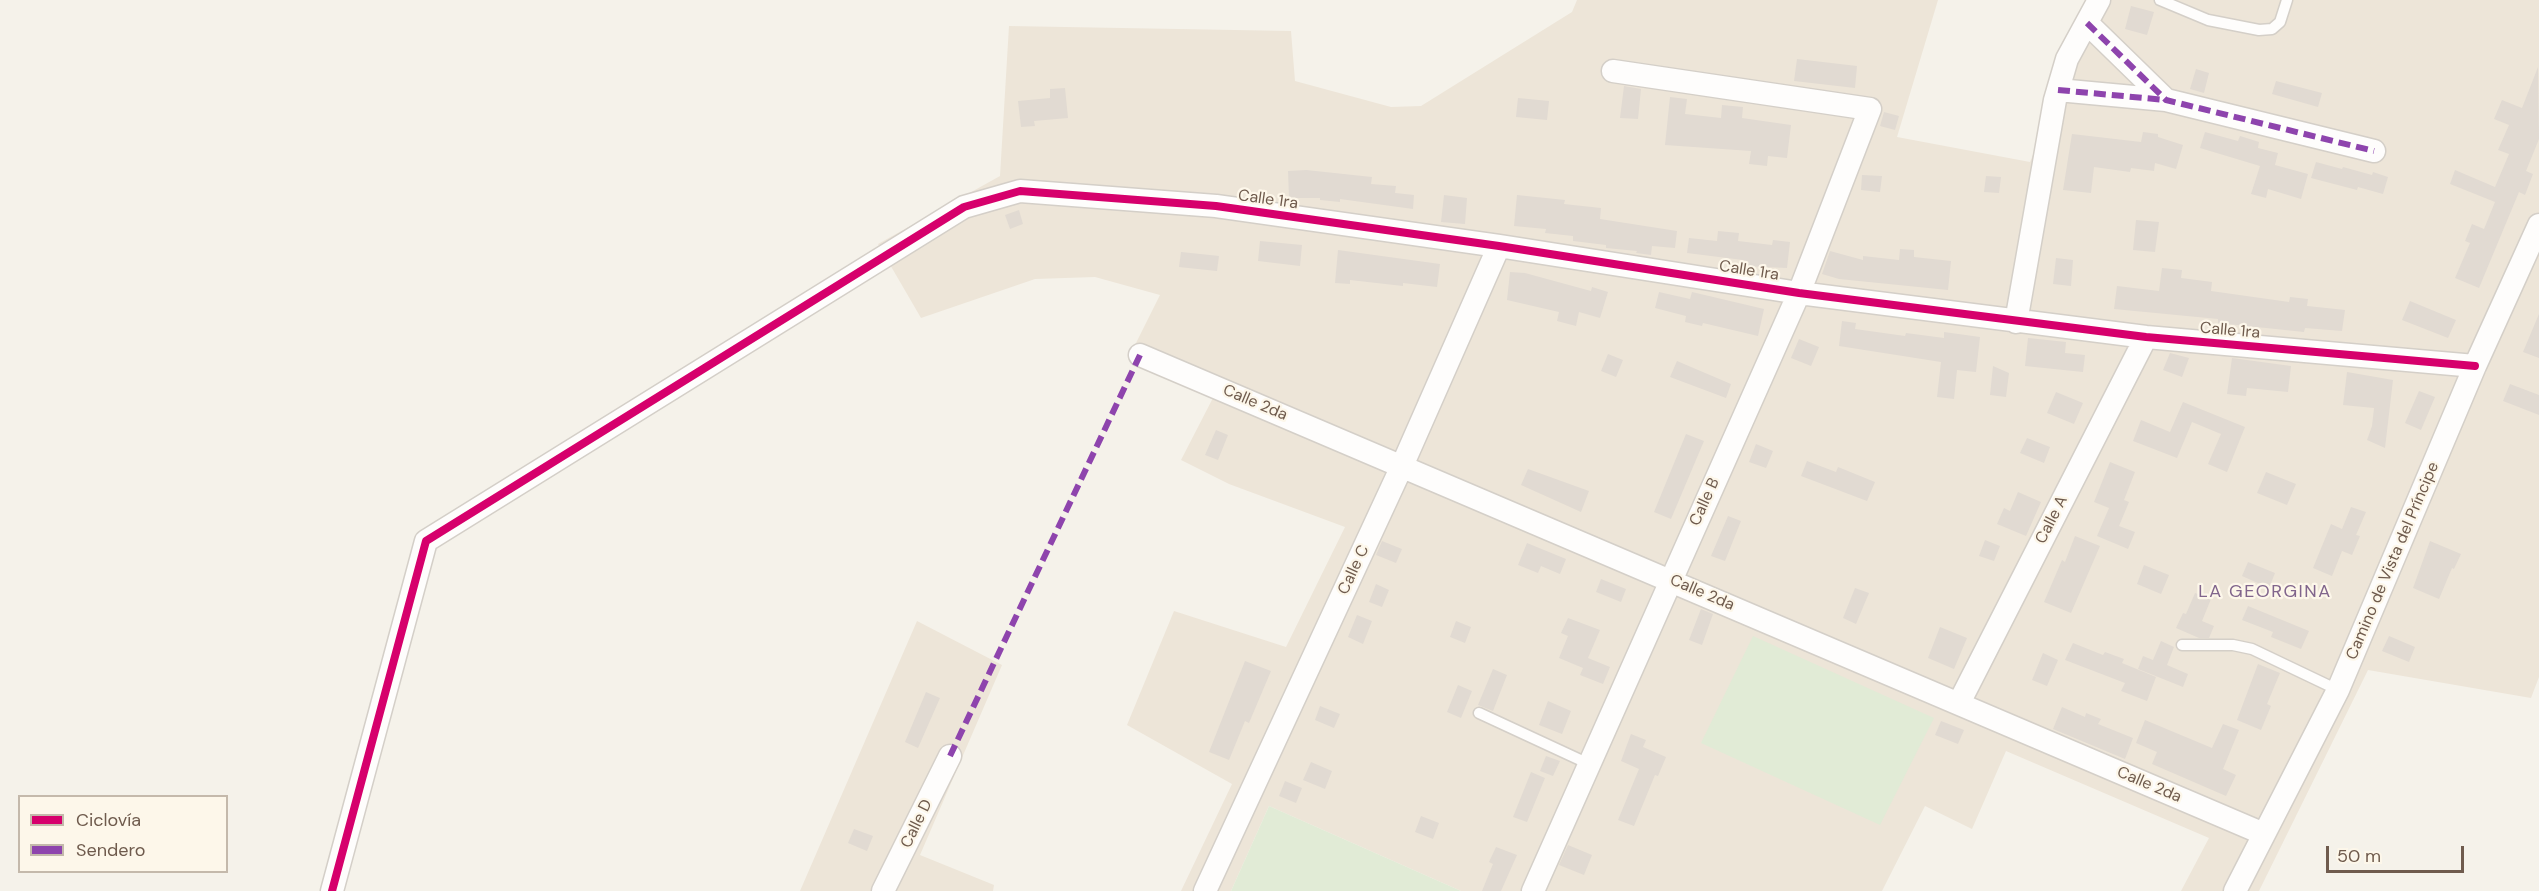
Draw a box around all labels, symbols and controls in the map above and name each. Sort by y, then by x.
street label: Calle 1ra [1237,186,1299,214]
street label: Calle 1ra [1718,257,1780,285]
street label: Calle 1ra [2199,319,2261,343]
street label: Calle 2da [1220,381,1290,425]
street label: Camino de Vista del Príncipe [2343,459,2443,663]
street label: Calle B [1686,475,1724,529]
street label: Calle A [2032,493,2072,547]
street label: Calle C [1334,542,1374,598]
street label: Calle 2da [1667,571,1737,615]
district label: LA GEORGINA [2198,581,2332,603]
street label: Calle 2da [2114,763,2184,807]
legend [18,795,228,873]
street label: Calle D [897,797,937,851]
text: Ciclovía [76,808,141,832]
scale bar [2329,834,2467,872]
text: Sendero [76,838,146,862]
text: 50 m [2337,844,2381,868]

